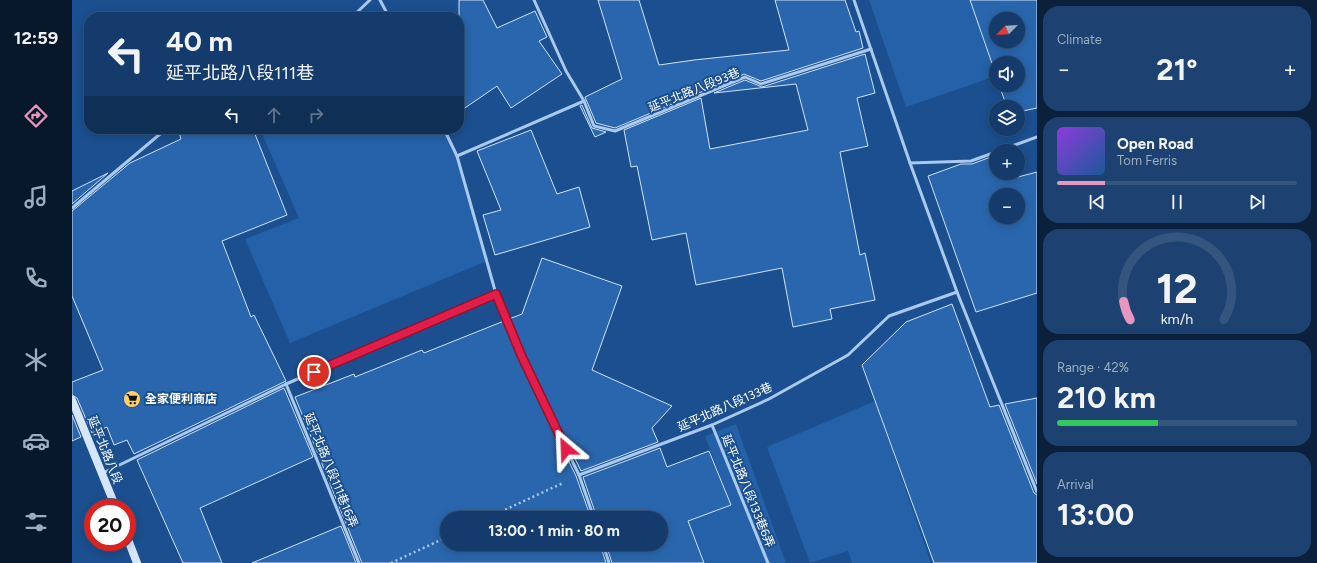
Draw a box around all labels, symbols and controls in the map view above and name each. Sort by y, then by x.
north arrow [989,12,1025,48]
map controls [989,12,1025,224]
text: 40 m [166,24,233,58]
text: 12:59 [14,27,58,49]
icon: left [100,28,152,80]
text: Climate [1057,32,1102,47]
text: 21° [1156,51,1198,88]
button: sound [989,56,1025,92]
text: − [1057,56,1071,83]
text: + [1283,56,1297,83]
text: 延平北路八段111巷 [166,62,314,84]
street label: 延平北路八段93巷 [646,65,742,115]
button: layers [989,100,1025,136]
icon: directions [22,102,50,130]
icon: left [221,104,243,126]
icon: ahead [263,104,285,126]
icon: right [305,104,327,126]
text: Open Road [1117,135,1194,153]
button: + [989,144,1025,180]
text: Tom Ferris [1117,153,1177,168]
icon: music [22,183,50,211]
button: − [989,188,1025,224]
icon: previous [1086,191,1108,213]
icon: pause [1166,191,1188,213]
icon: next [1246,191,1268,213]
text: 12 [1156,262,1198,312]
icon: phone [22,264,50,292]
text: km/h [1161,309,1193,327]
icon: climate [22,346,50,374]
pin [297,355,331,389]
text: Range · 42% [1057,360,1129,375]
icon: arrive [303,361,325,383]
text: 210 km [1057,379,1156,416]
street label: 延平北路八段133巷 [676,380,774,434]
supermarket icon: 全家便利商店 [122,389,142,409]
place label: 全家便利商店 [145,392,217,406]
street label: 延平北路八段111巷16弄 [302,411,360,529]
street label: 延平北路八段 [85,414,125,486]
icon: car [22,427,50,455]
position arrow [545,428,587,470]
street label: 延平北路八段133巷6弄 [719,432,777,550]
text: Arrival [1057,477,1094,492]
text: 13:00 [1057,496,1134,533]
speed limit sign: 20 [84,499,136,551]
icon: filters [22,508,50,536]
text: 13:00 · 1 min · 80 m [488,522,620,540]

